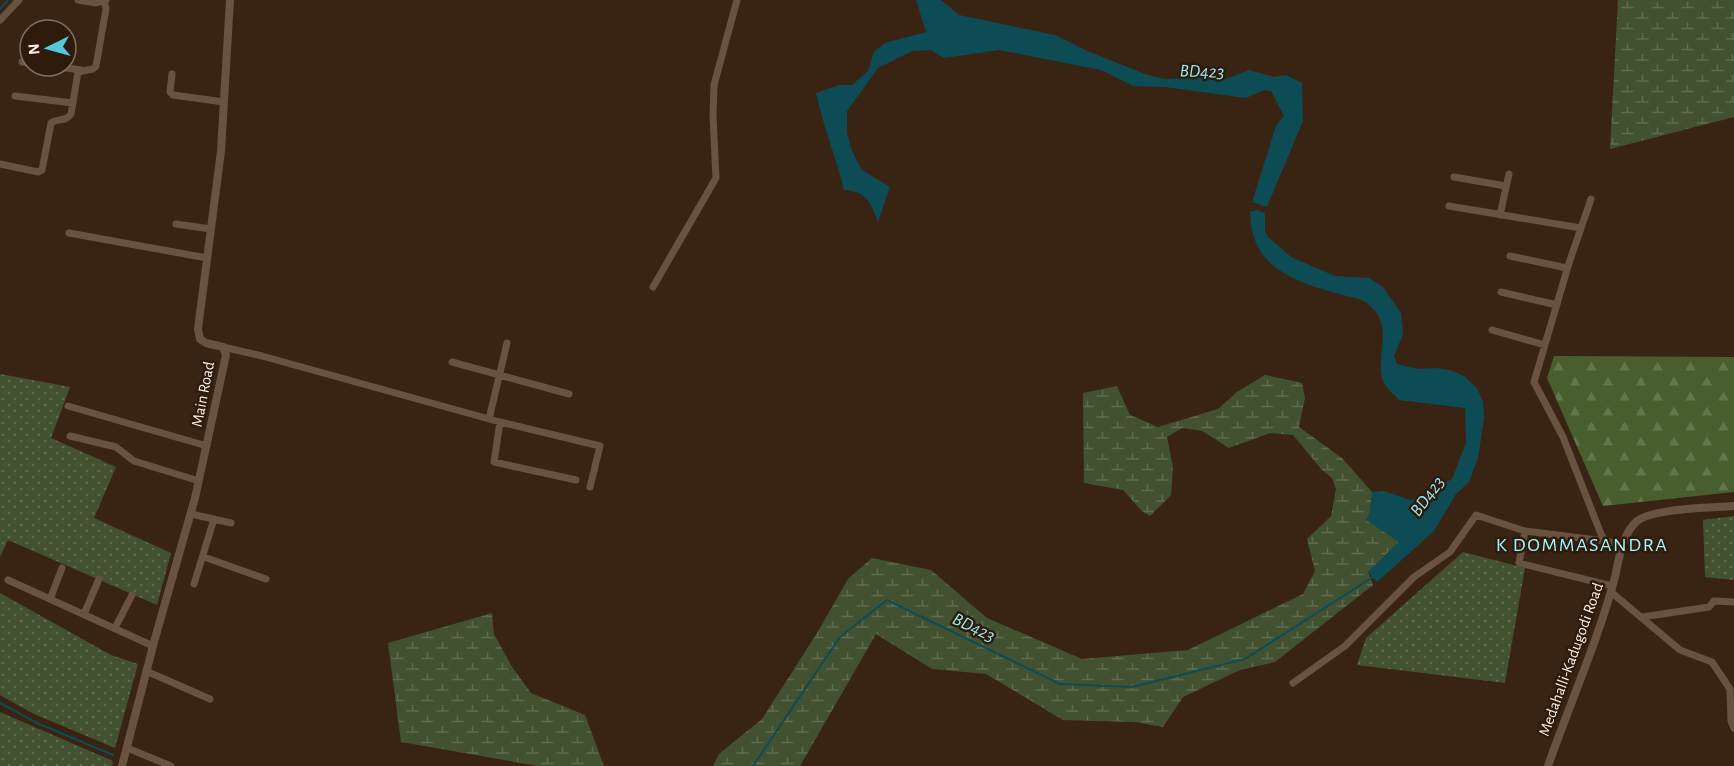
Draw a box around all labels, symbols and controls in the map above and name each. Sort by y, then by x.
north arrow [18,18,78,78]
text: N [26,43,43,55]
water label: BD423 [1179,62,1225,82]
street label: Main Road [189,360,217,428]
water label: BD423 [1407,473,1448,520]
district label: K DOMMASANDRA [1496,535,1668,555]
street label: Medahalli-Kadugodi Road [1536,581,1606,738]
water label: BD423 [950,610,998,646]

